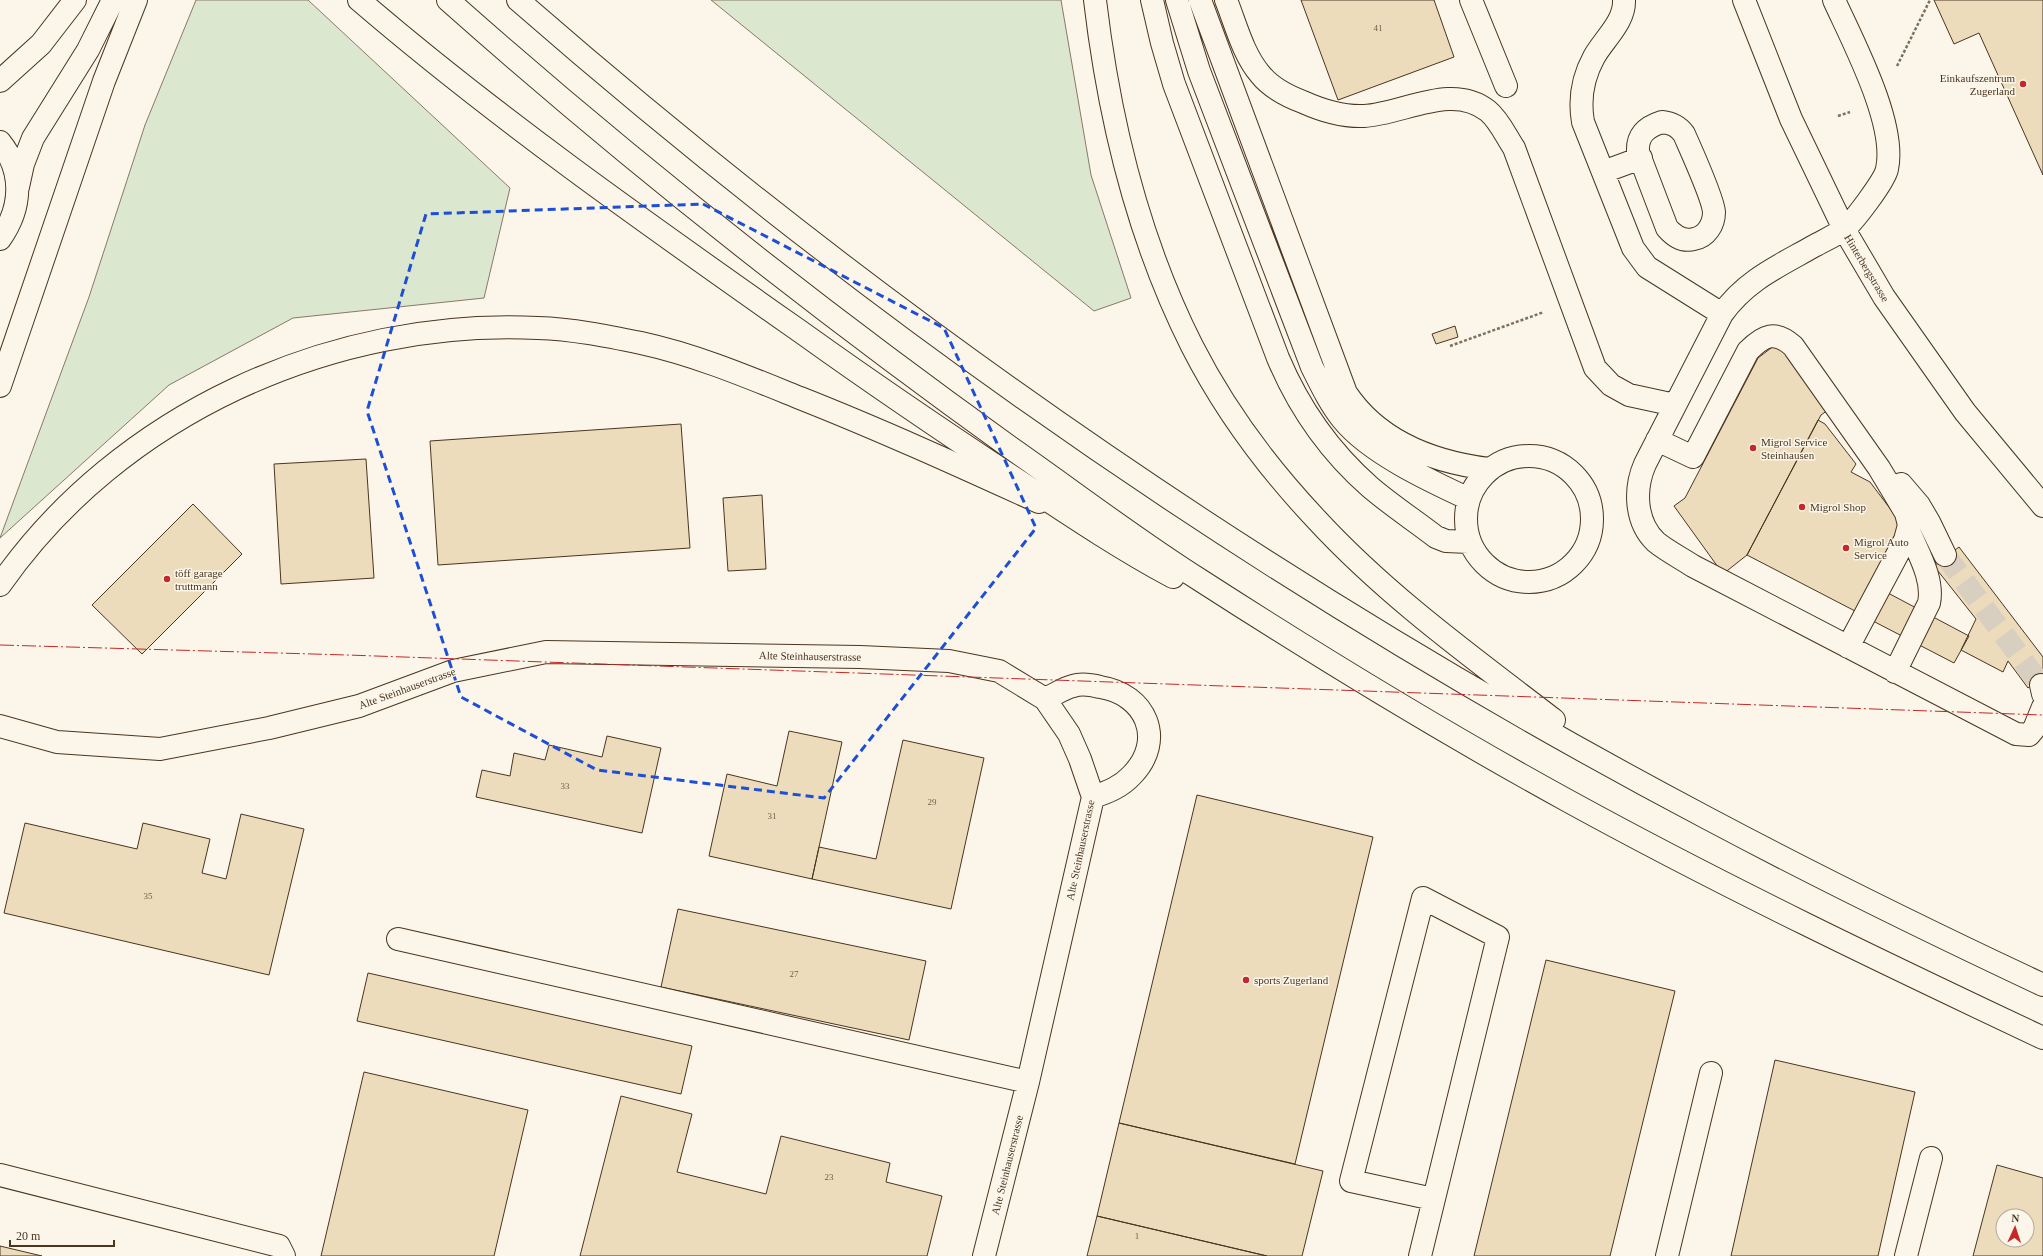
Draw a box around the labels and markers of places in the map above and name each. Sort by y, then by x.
place label: Einkaufszentrum Zugerland [1940,72,2016,97]
marker: Einkaufszentrum Zugerland [2018,79,2028,89]
place label: Migrol Service Steinhausen [1761,436,1827,461]
marker: Migrol Service Steinhausen [1748,443,1758,453]
place label: Migrol Shop [1810,501,1866,513]
marker: Migrol Shop [1797,502,1807,512]
place label: Migrol Auto Service [1854,536,1909,561]
marker: Migrol Auto Service [1841,543,1851,553]
place label: töff garage truttmann [175,567,223,592]
marker: töff garage truttmann [162,574,172,584]
place label: sports Zugerland [1254,974,1329,986]
marker: sports Zugerland [1241,975,1251,985]

